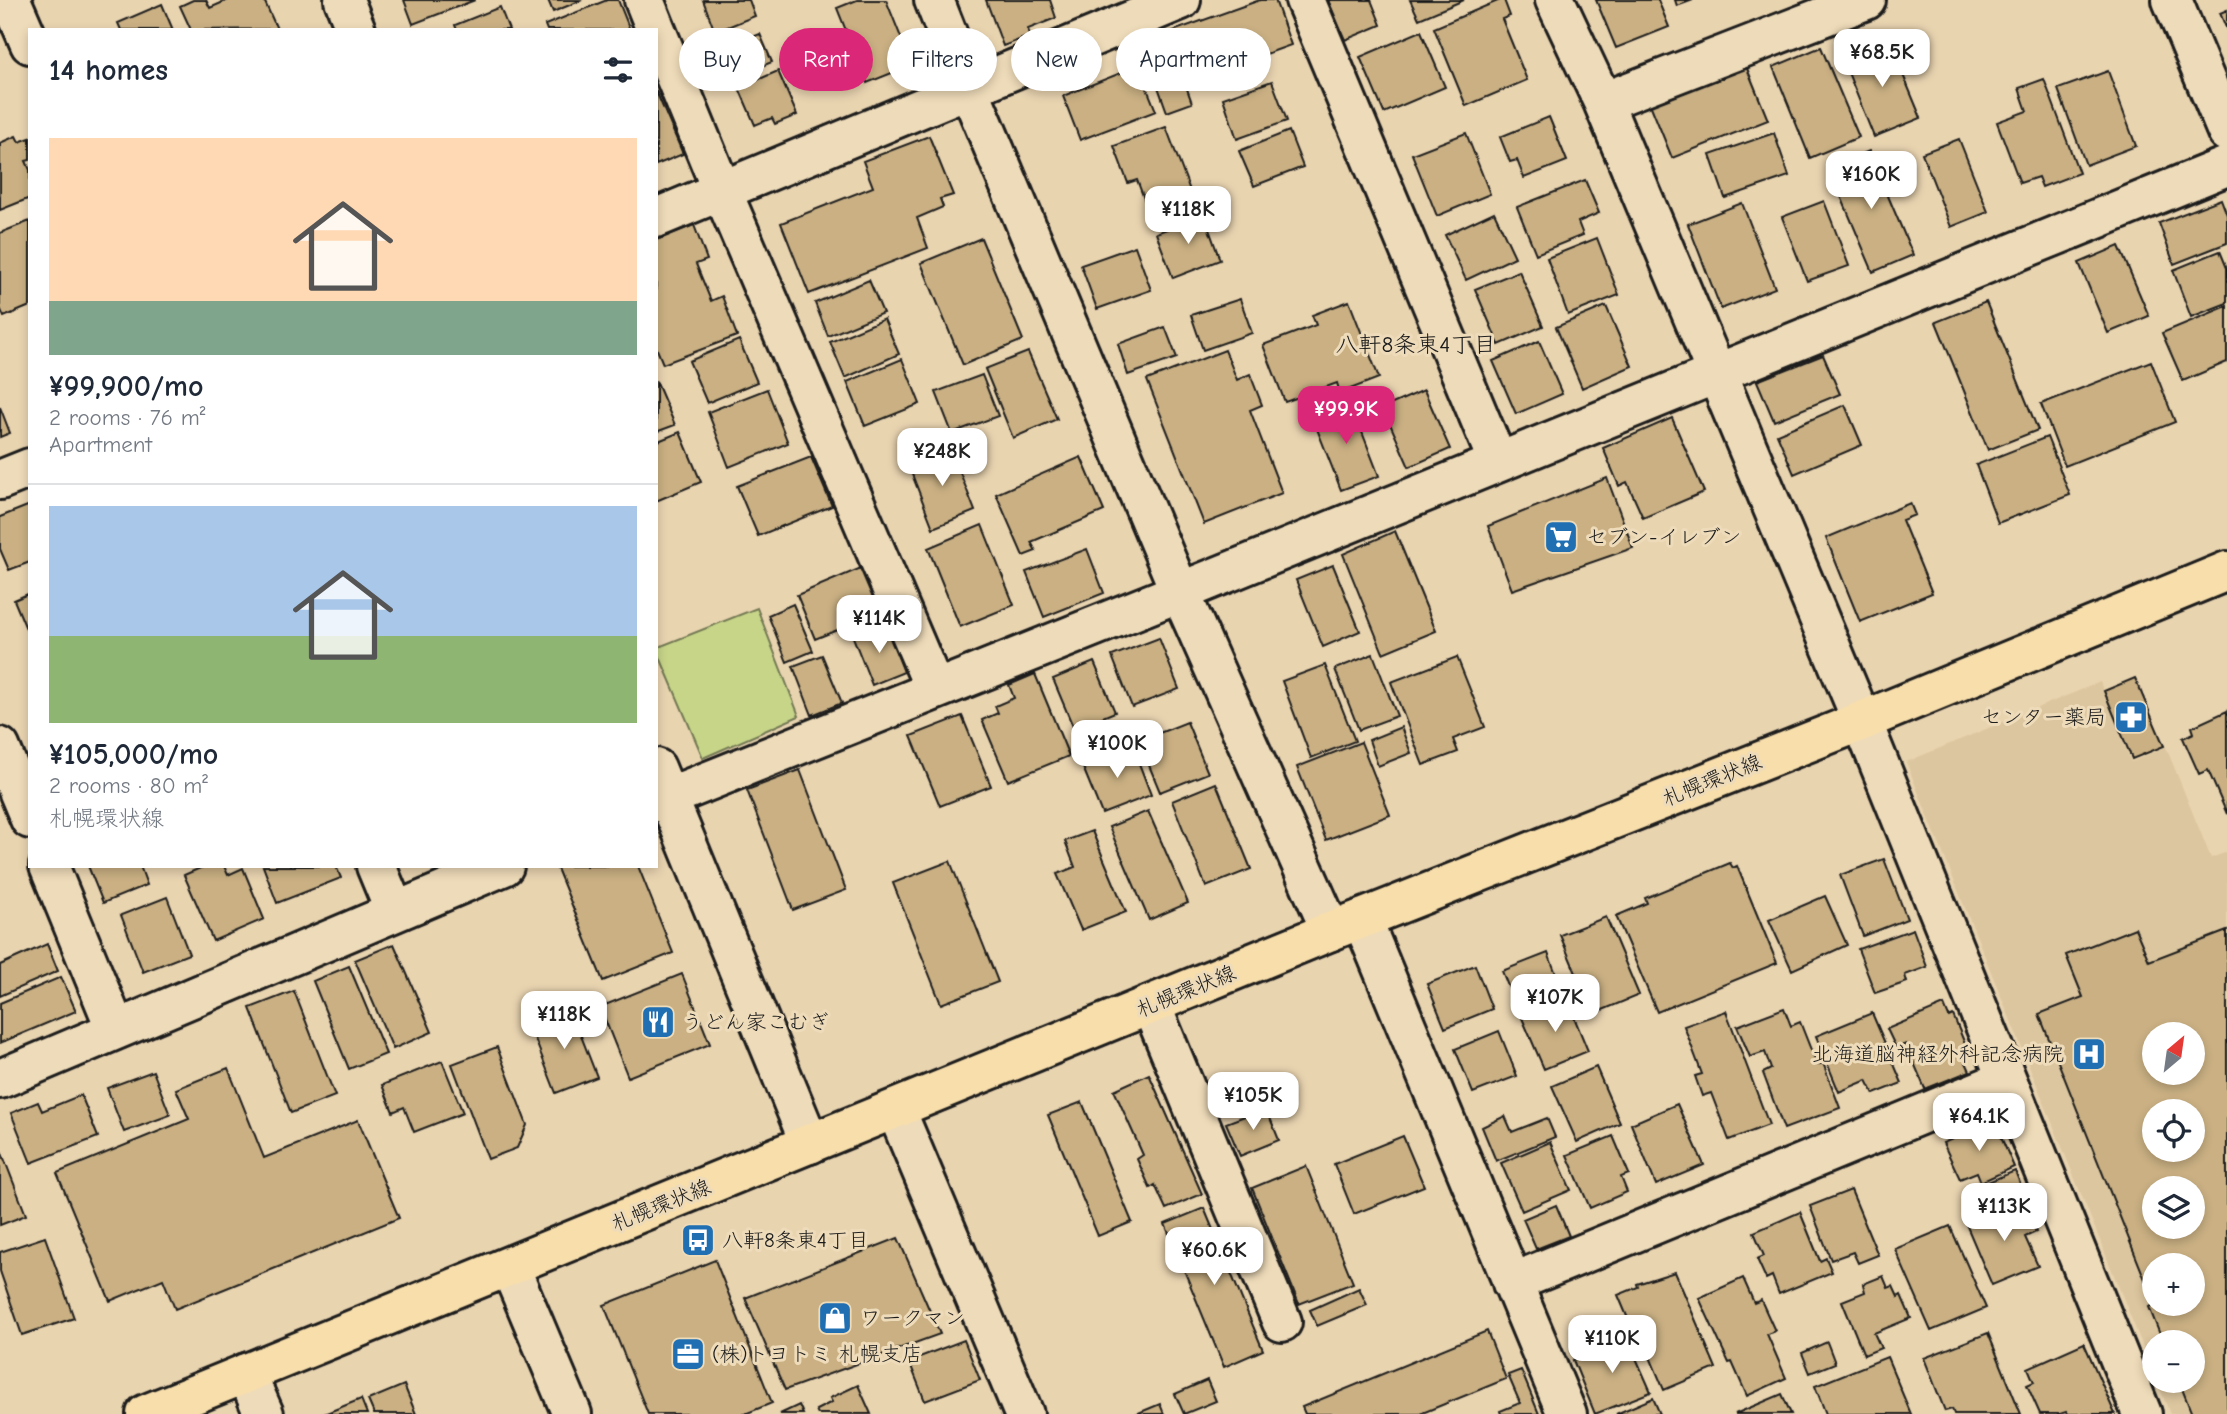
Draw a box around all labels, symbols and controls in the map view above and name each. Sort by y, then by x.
chip: Buy [679,28,765,91]
chip: Rent [779,28,873,91]
chip: Filters [887,28,997,91]
chip: New [1011,28,1102,91]
chip: Apartment [1116,28,1271,91]
pin: ¥68.5K [1825,29,1939,89]
text: ¥68.5K [1850,38,1914,65]
icon: filters [599,51,637,89]
text: 14 homes [49,53,168,88]
pin: ¥160K [1822,152,1920,211]
text: ¥160K [1842,160,1900,187]
icon: home [280,183,406,309]
pin: ¥118K [1139,187,1237,246]
text: ¥118K [1161,195,1215,222]
district label: 八軒8条東4丁目 [1336,331,1496,358]
text: ¥99,900/mo [49,369,203,404]
pin: ¥99.9K [1289,386,1403,446]
text: ¥99.9K [1314,395,1378,422]
text: 2 rooms · 76 m² [49,404,205,431]
pin: ¥248K [893,428,991,488]
text: Apartment [49,431,152,458]
text: ¥248K [913,437,971,464]
supermarket icon: セブン-イレブン [1542,518,1580,556]
place label: セブン-イレブン [1586,525,1741,549]
icon: home [280,552,406,678]
pin: ¥114K [830,596,928,655]
text: ¥114K [853,604,905,631]
pharmacy icon: センター薬局 [2112,698,2150,736]
place label: センター薬局 [1981,705,2106,729]
pin: ¥100K [1068,720,1166,780]
text: ¥100K [1087,729,1147,756]
text: ¥105,000/mo [49,737,218,772]
street label: 札幌環状線 [1659,749,1765,811]
text: 2 rooms · 80 m² [49,772,208,799]
text: 札幌環状線 [49,805,164,832]
street label: 札幌環状線 [1133,960,1239,1022]
pin: ¥107K [1506,974,1604,1034]
text: ¥107K [1527,983,1583,1010]
pin: ¥118K [515,992,613,1051]
text: ¥118K [537,1000,591,1027]
restaurant icon: うどん家こむぎ [639,1003,677,1041]
place label: うどん家こむぎ [682,1010,829,1034]
north arrow [2142,1022,2205,1085]
map controls [2142,1022,2205,1393]
hospital icon: 北海道脳神経外科記念病院 [2070,1035,2108,1073]
place label: 北海道脳神経外科記念病院 [1812,1042,2064,1066]
pin: ¥105K [1204,1072,1302,1132]
text: ¥105K [1224,1081,1282,1108]
pin: ¥64.1K [1922,1094,2036,1153]
button: locate [2142,1099,2205,1162]
text: ¥64.1K [1949,1102,2009,1129]
street label: 札幌環状線 [608,1174,714,1236]
button: layers [2142,1176,2205,1239]
pin: ¥113K [1955,1184,2053,1243]
text: ¥113K [1977,1192,2031,1219]
bus stop icon: 八軒8条東4丁目 [679,1221,717,1259]
place label: 八軒8条東4丁目 [722,1228,869,1252]
pin: ¥60.6K [1157,1228,1271,1287]
text: ¥60.6K [1181,1236,1247,1263]
button: + [2142,1253,2205,1316]
shop icon: ワークマン [816,1299,854,1337]
place label: ワークマン [860,1306,965,1330]
pin: ¥110K [1563,1316,1661,1375]
text: ¥110K [1584,1324,1640,1351]
button: − [2142,1330,2205,1393]
office icon: (株)トヨトミ 札幌支店 [669,1335,707,1373]
place label: (株)トヨトミ 札幌支店 [712,1342,923,1366]

